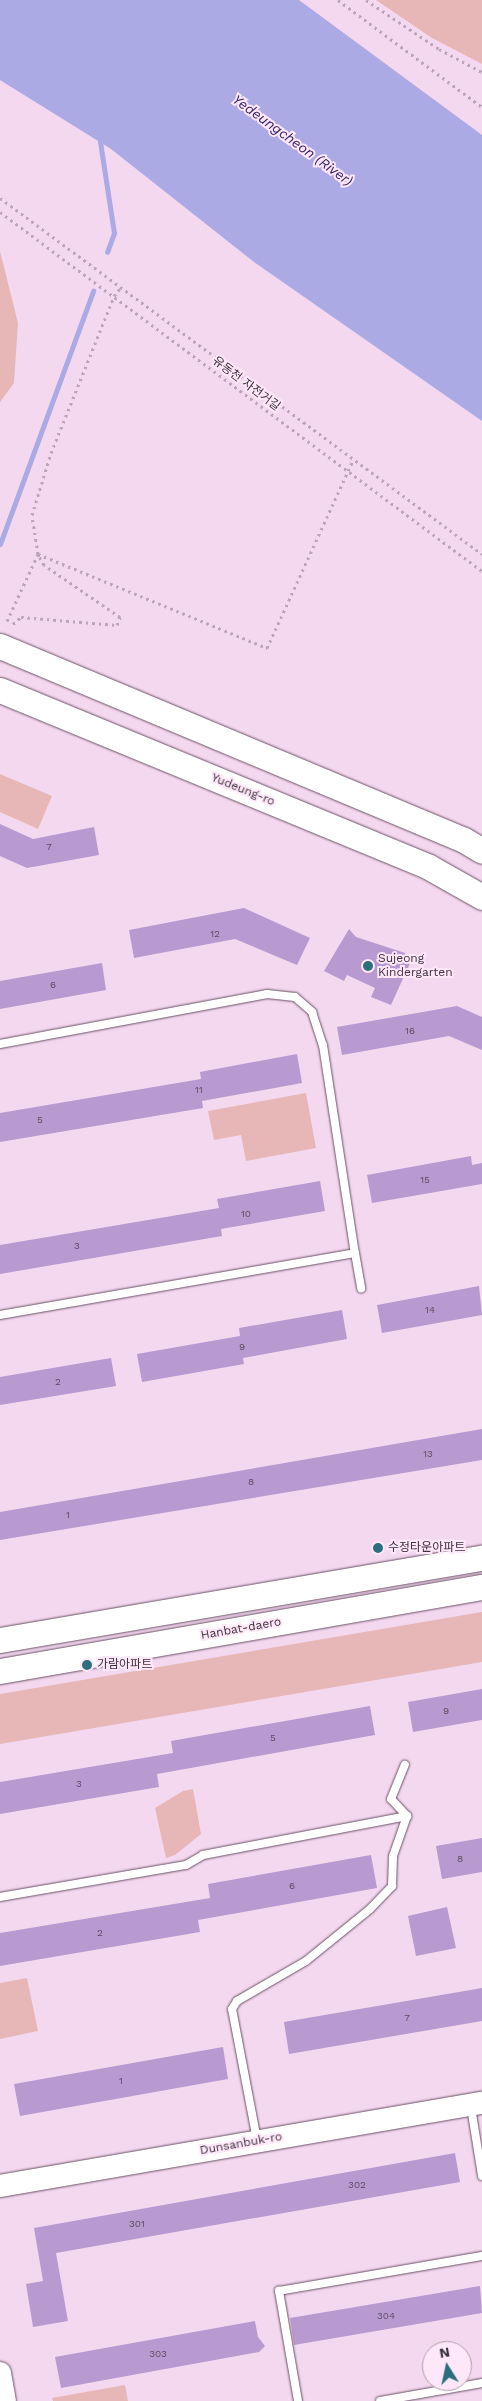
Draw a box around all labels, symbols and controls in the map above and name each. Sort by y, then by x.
water label: Yedeungcheon (River) [230,91,356,189]
street label: 유동천 자전거길 [209,354,283,414]
street label: Yudeung-ro [209,771,277,809]
house number: 7 [46,841,52,853]
house number: 12 [210,928,220,940]
place label: Sujeong Kindergarten [378,952,453,980]
marker: Sujeong Kindergarten [362,960,374,972]
house number: 6 [50,979,56,991]
house number: 16 [405,1025,415,1037]
house number: 11 [195,1084,203,1096]
house number: 5 [37,1114,43,1126]
house number: 15 [420,1174,430,1186]
house number: 10 [241,1208,251,1220]
house number: 3 [74,1240,80,1252]
house number: 14 [425,1304,435,1316]
house number: 9 [239,1341,245,1353]
house number: 2 [55,1376,61,1388]
house number: 13 [423,1448,433,1460]
house number: 8 [248,1476,254,1488]
house number: 1 [66,1509,70,1521]
place label: 수정타운아파트 [388,1541,465,1555]
marker: 수정타운아파트 [372,1542,384,1554]
street label: Hanbat-daero [200,1615,282,1643]
place label: 가람아파트 [97,1658,152,1672]
marker: 가람아파트 [81,1659,93,1671]
house number: 9 [443,1705,449,1717]
house number: 5 [270,1732,276,1744]
house number: 3 [76,1778,82,1790]
house number: 8 [457,1853,463,1865]
house number: 6 [289,1880,295,1892]
house number: 2 [97,1927,103,1939]
house number: 7 [404,2012,410,2024]
house number: 1 [119,2075,123,2087]
street label: Dunsanbuk-ro [199,2130,283,2158]
house number: 302 [348,2179,366,2191]
house number: 301 [129,2218,145,2230]
house number: 304 [377,2310,395,2322]
north arrow [422,2341,472,2391]
text: N [438,2343,451,2361]
house number: 303 [149,2348,167,2360]

